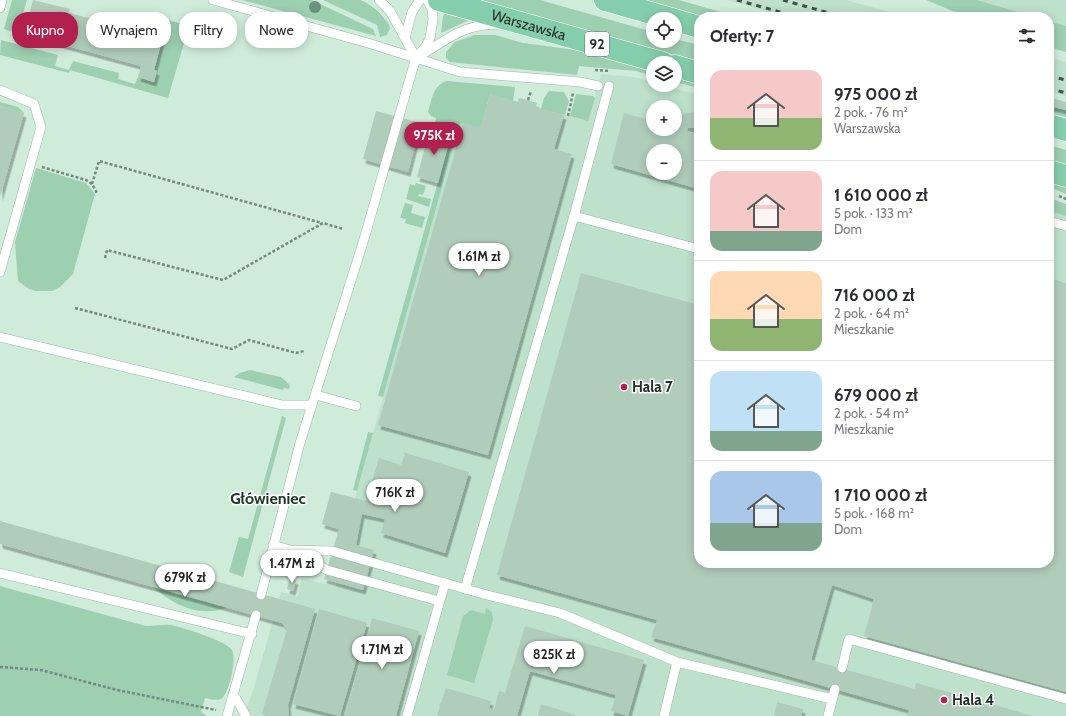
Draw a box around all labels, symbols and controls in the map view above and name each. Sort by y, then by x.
street label: Warszawska [489,6,569,44]
chip: Kupno [12,12,78,48]
chip: Wynajem [86,12,171,48]
chip: Filtry [179,12,237,48]
chip: Nowe [245,12,308,48]
map controls [646,12,682,180]
button: locate [646,12,682,48]
icon: filters [1016,25,1038,47]
text: Oferty: 7 [710,26,774,46]
road number: 92 [585,32,609,56]
button: layers [646,56,682,92]
text: 975 000 zł [834,84,917,104]
icon: home [742,86,790,134]
button: + [646,100,682,136]
text: 2 pok. · 76 m² [834,104,908,120]
text: Warszawska [834,120,901,136]
pin: 975K zł [397,122,471,156]
text: 975K zł [413,127,455,143]
button: − [646,144,682,180]
text: 1 610 000 zł [834,185,928,205]
icon: home [742,187,790,235]
text: 5 pok. · 133 m² [834,205,913,221]
text: Dom [834,221,862,237]
pin: 1.61M zł [438,243,520,277]
text: 1.61M zł [457,248,501,264]
text: 716 000 zł [834,285,915,305]
icon: home [742,287,790,335]
text: 2 pok. · 64 m² [834,305,909,321]
text: Mieszkanie [834,321,894,337]
place label: Hala 7 [632,378,673,396]
marker: Hala 7 [619,382,629,392]
text: 679 000 zł [834,385,918,405]
icon: home [742,387,790,435]
text: 2 pok. · 54 m² [834,405,909,421]
text: Mieszkanie [834,421,894,437]
pin: 716K zł [358,479,432,513]
text: 716K zł [375,484,415,500]
text: 1 710 000 zł [834,485,927,505]
icon: home [742,487,790,535]
district label: Główieniec [230,489,306,508]
text: 5 pok. · 168 m² [834,505,914,521]
text: Dom [834,521,862,537]
pin: 1.47M zł [251,550,333,584]
text: 1.47M zł [269,555,315,571]
pin: 679K zł [148,564,222,598]
text: 679K zł [164,569,206,585]
pin: 1.71M zł [341,636,423,670]
text: 1.71M zł [361,641,403,657]
pin: 825K zł [517,641,591,675]
text: 825K zł [533,646,575,662]
place label: Hala 4 [952,691,994,709]
marker: Hala 4 [939,695,949,705]

